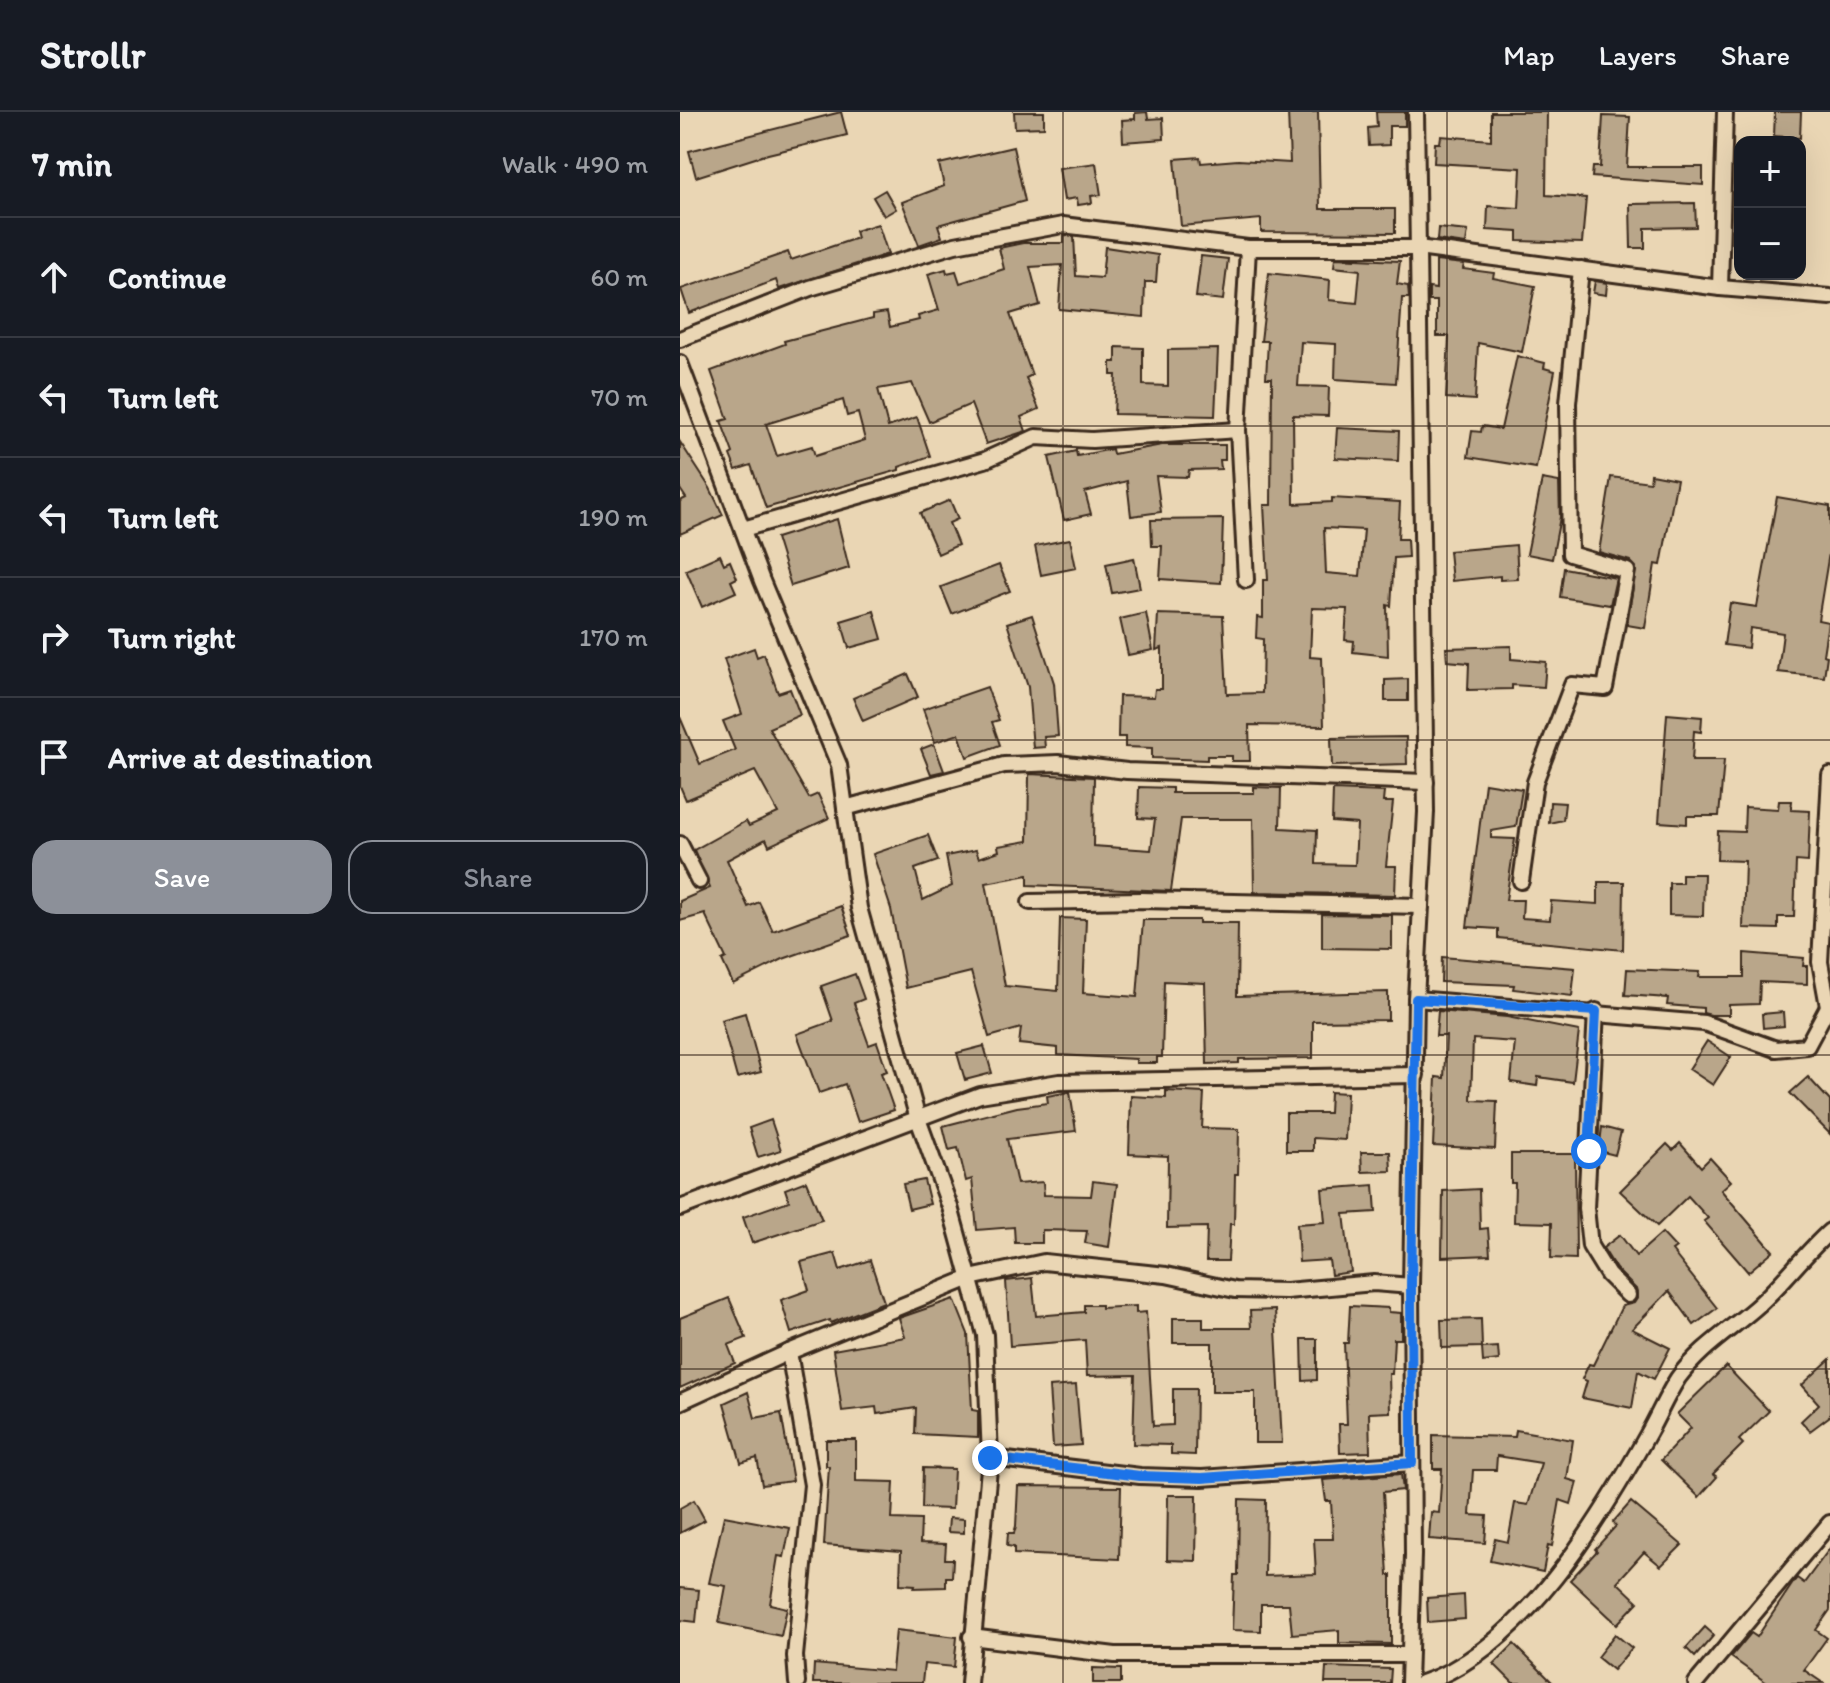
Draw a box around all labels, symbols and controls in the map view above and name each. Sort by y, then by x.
text: Strollr [40,32,145,78]
text: Map [1503,38,1555,72]
text: Layers [1599,38,1677,72]
text: Share [1721,38,1790,72]
map controls [1734,136,1806,280]
button: + [1734,136,1806,208]
text: 7 min [32,144,112,185]
text: Walk · 490 m [502,148,648,180]
button: − [1734,208,1806,280]
icon: ahead [32,255,76,299]
text: Continue [108,259,227,296]
text: 60 m [591,261,648,293]
icon: left [32,375,76,419]
text: Turn left [108,379,219,416]
text: 70 m [591,381,648,413]
icon: left [32,495,76,539]
text: Turn left [108,499,219,536]
text: 190 m [579,501,648,533]
icon: right [32,615,76,659]
text: Turn right [108,619,236,656]
text: 170 m [579,621,648,653]
icon: arrive [32,735,76,779]
text: Arrive at destination [108,739,372,776]
button: Save [32,840,332,914]
button: Share [348,840,648,914]
route start [1571,1133,1607,1169]
route end [972,1440,1008,1476]

